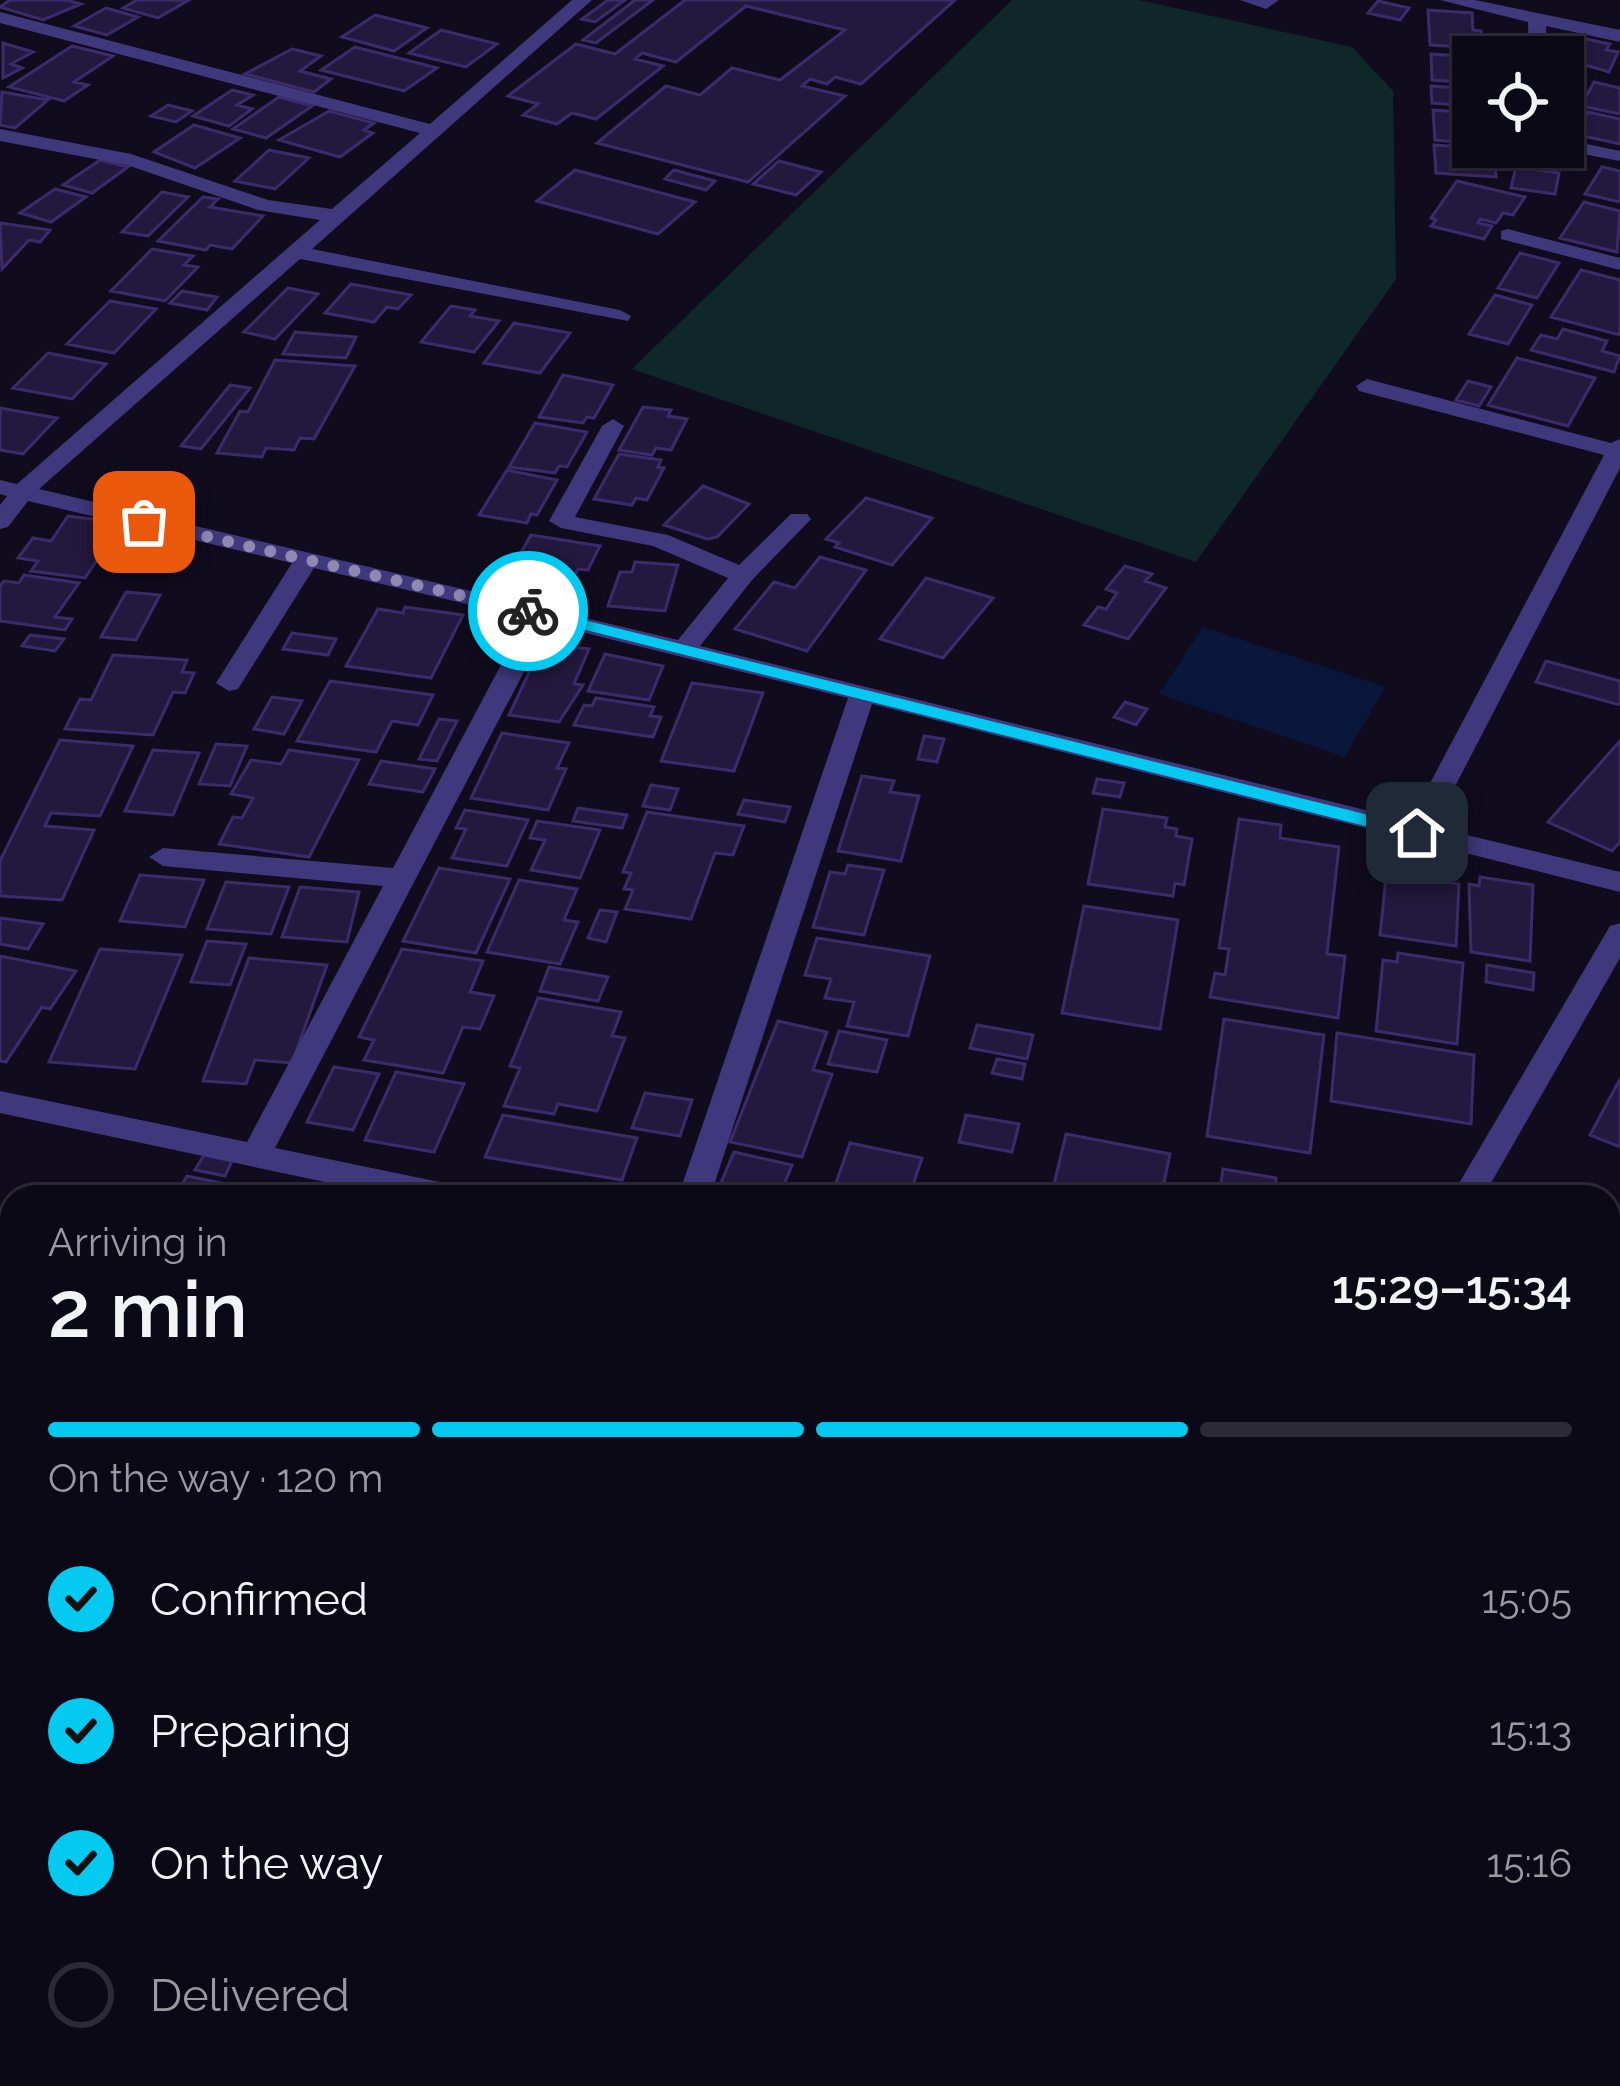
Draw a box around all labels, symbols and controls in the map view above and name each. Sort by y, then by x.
map controls [1452,36,1584,168]
button: locate [1452,36,1584,168]
pin [93,471,195,573]
icon: bag [111,489,177,555]
courier [468,551,588,671]
icon: bike [495,578,561,644]
pin [1366,782,1468,884]
icon: home [1384,800,1450,866]
text: Arriving in [48,1219,228,1265]
text: 15:29–15:34 [1332,1261,1572,1314]
text: 2 min [48,1264,248,1355]
text: On the way · 120 m [48,1455,383,1501]
icon: check [48,1566,114,1632]
text: Confirmed [150,1573,368,1626]
text: 15:05 [1482,1576,1572,1622]
icon: check [48,1698,114,1764]
text: Preparing [150,1705,351,1758]
text: 15:13 [1489,1708,1572,1754]
icon: check [48,1830,114,1896]
text: On the way [150,1837,384,1890]
text: 15:16 [1487,1840,1572,1886]
text: Delivered [150,1969,350,2022]

